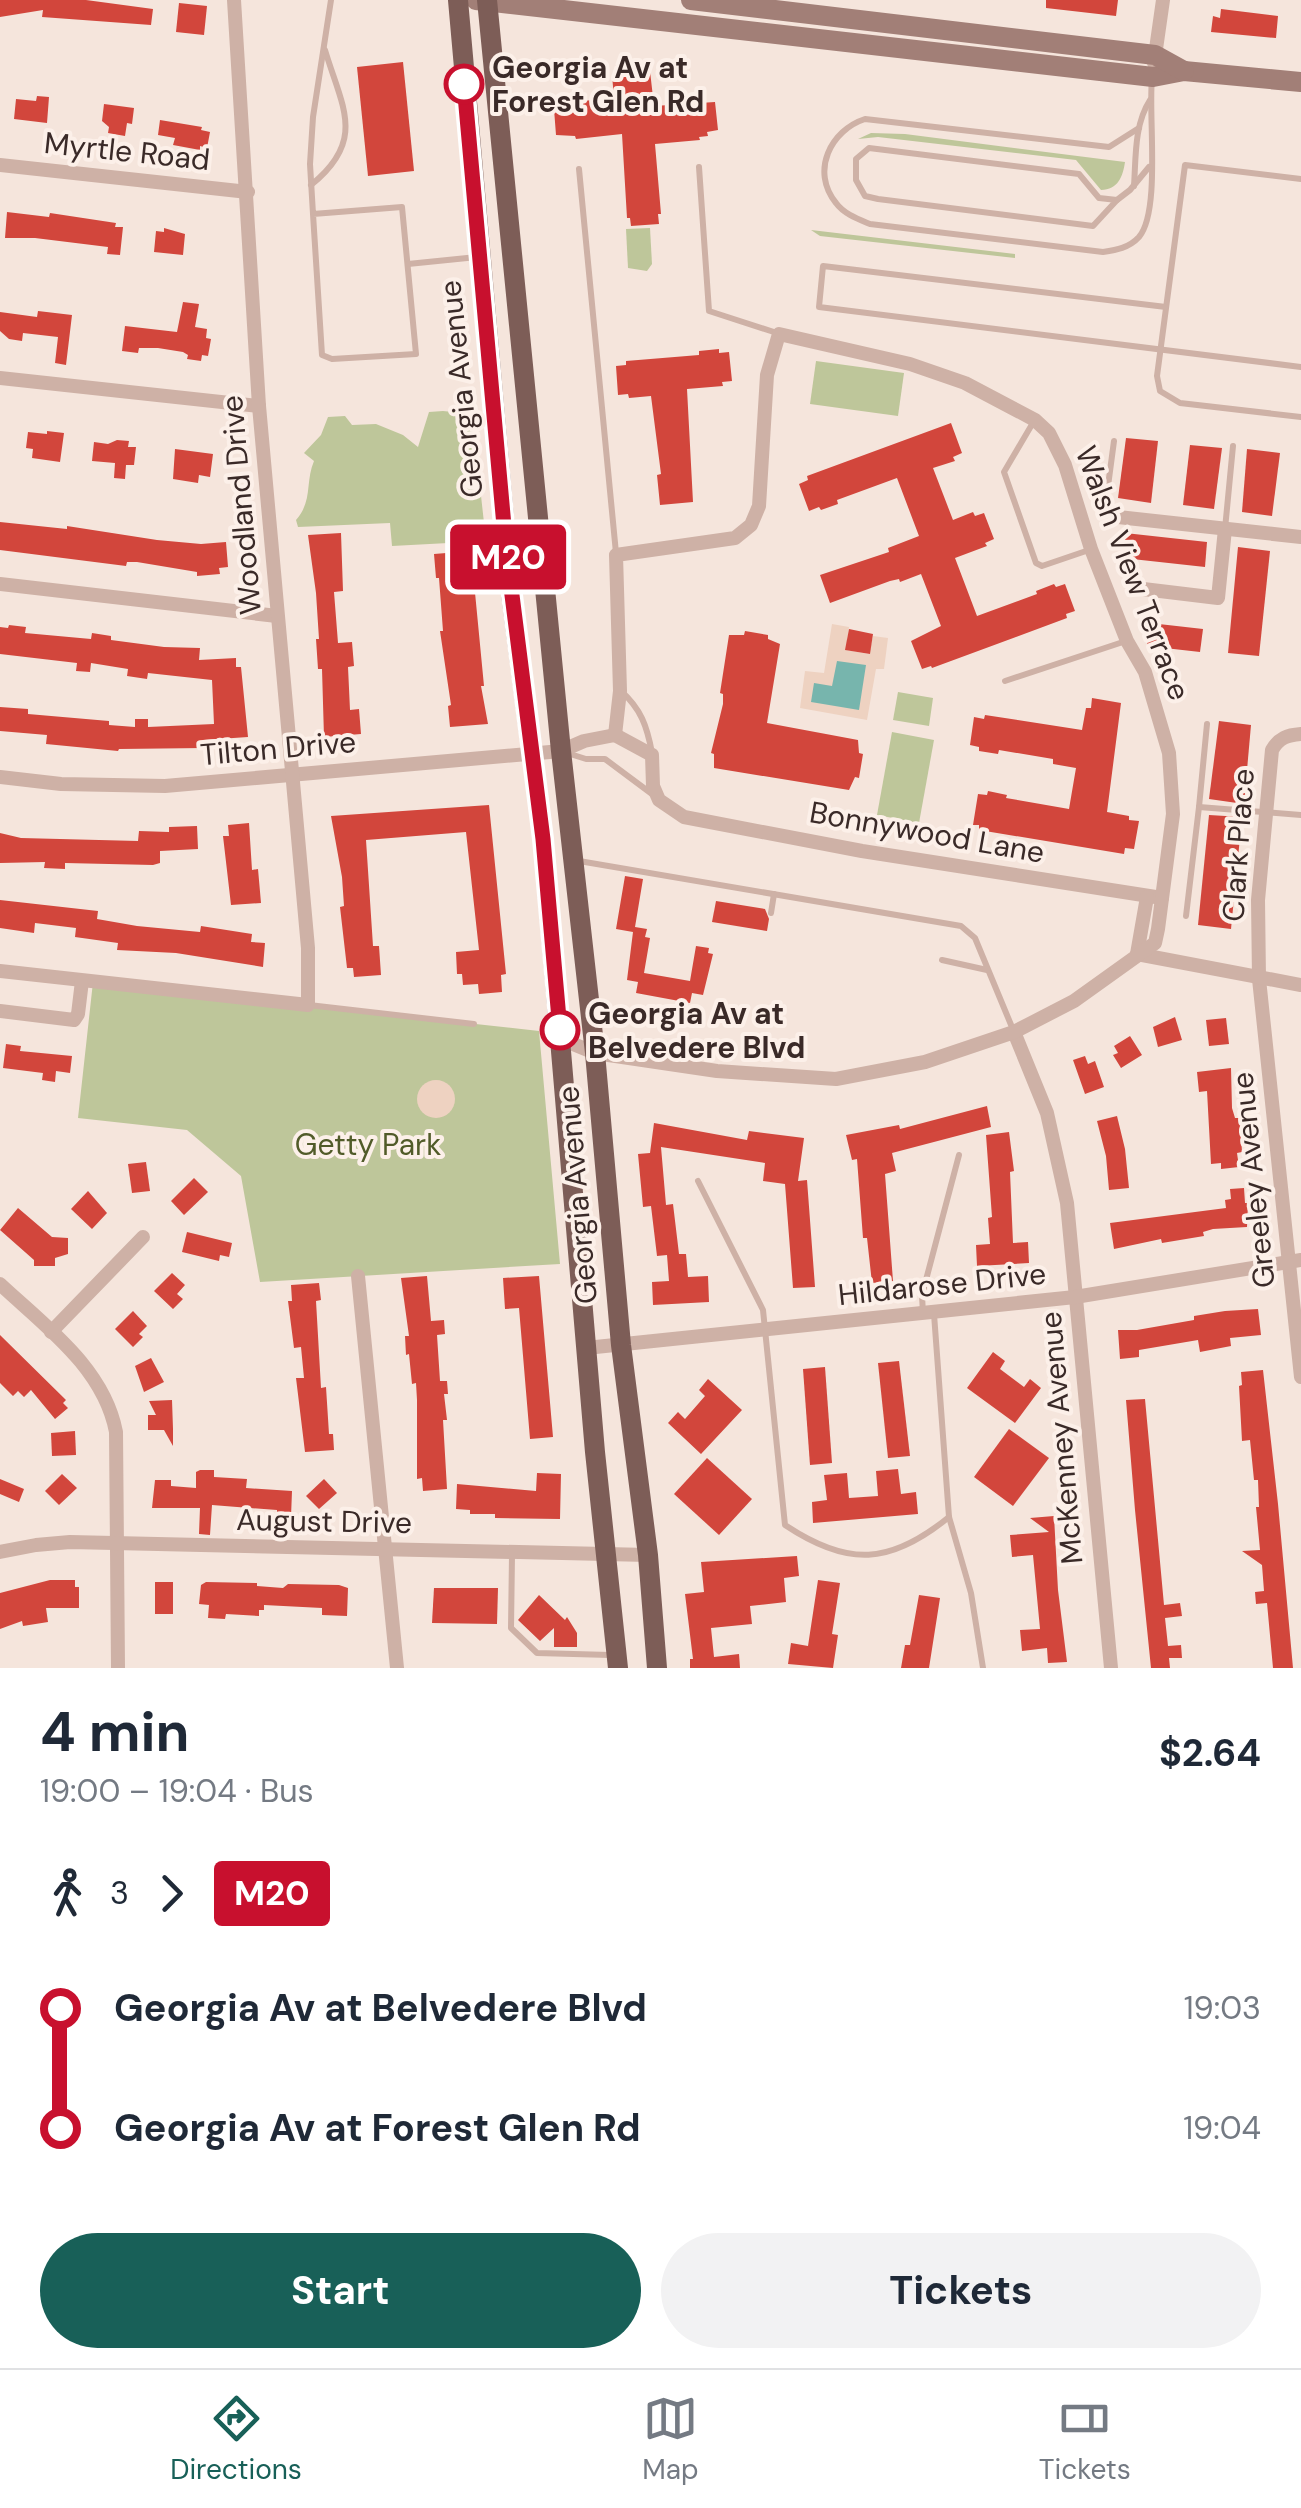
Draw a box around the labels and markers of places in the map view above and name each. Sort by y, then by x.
place label: Georgia Av at Forest Glen Rd [492,48,705,121]
marker: Georgia Av at Forest Glen Rd [445,65,483,103]
place label: Georgia Av at Belvedere Blvd [588,994,805,1067]
marker: Georgia Av at Belvedere Blvd [541,1011,579,1049]

